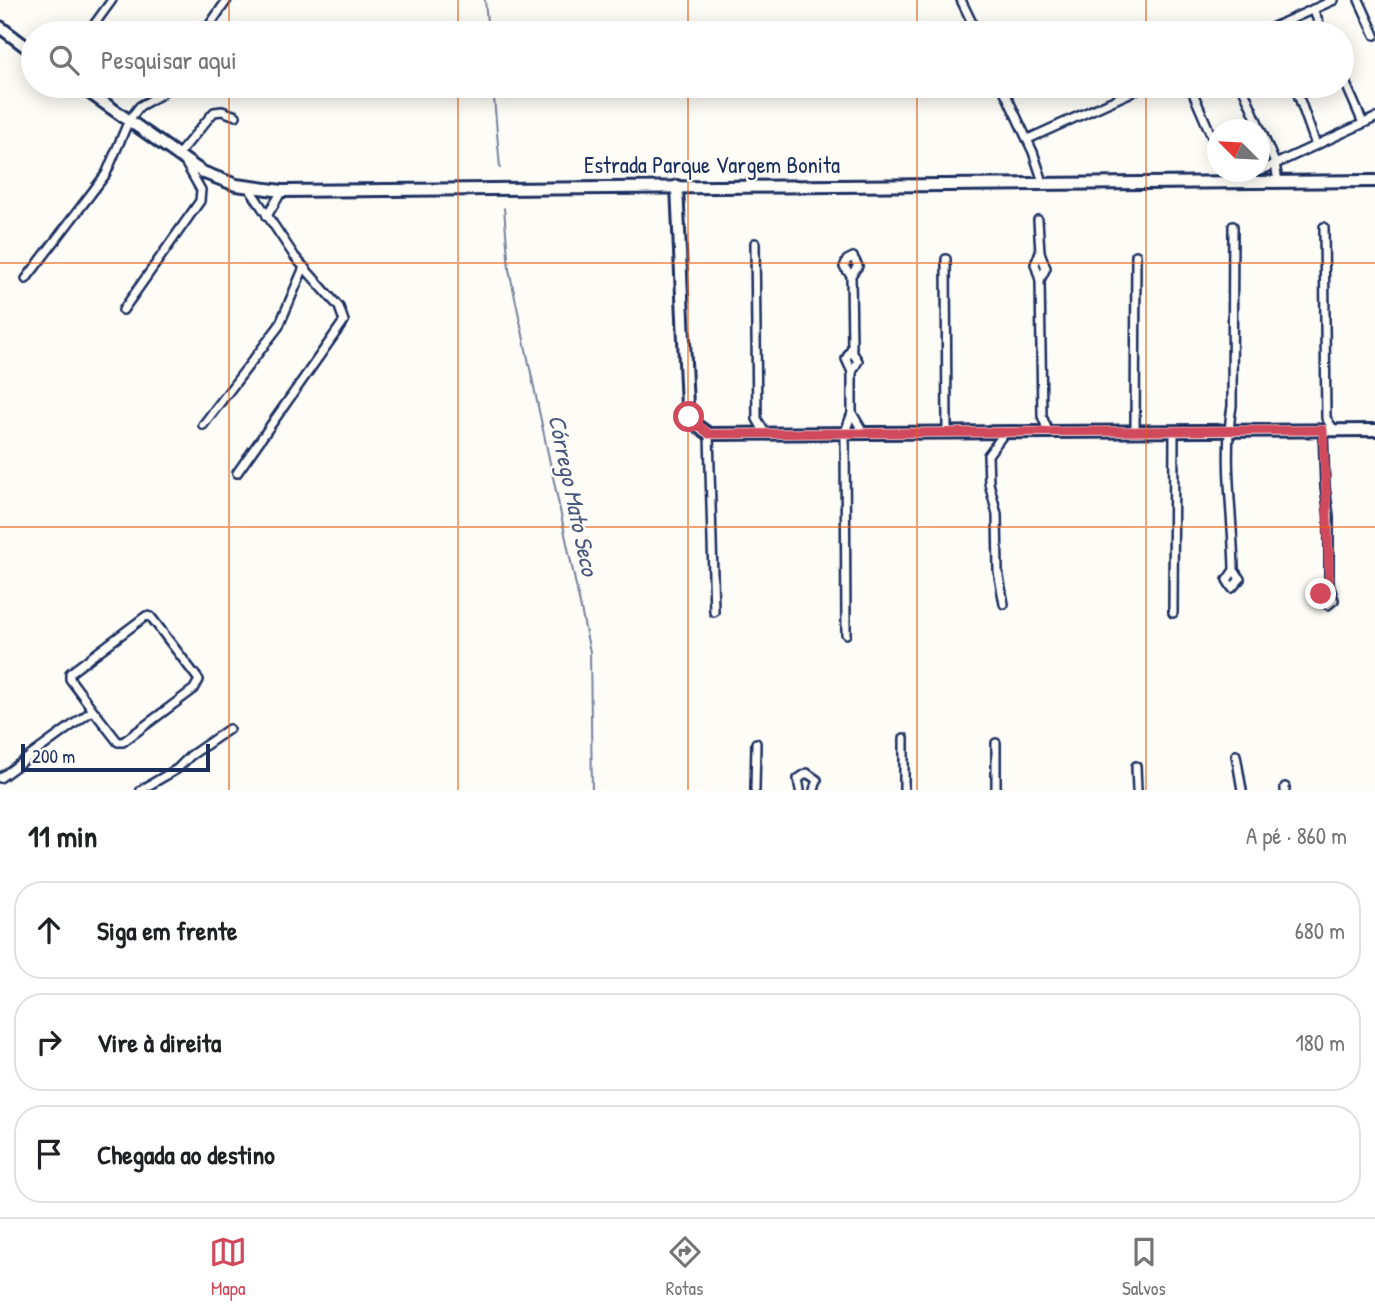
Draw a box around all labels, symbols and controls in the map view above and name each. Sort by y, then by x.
search box [21,21,1354,98]
icon: search [45,41,83,79]
text: Pesquisar aqui [101,42,237,77]
north arrow [1207,119,1270,182]
street label: Estrada Parque Vargem Bonita [584,149,840,180]
route start [673,401,704,432]
water label: Córrego Mato Seco [540,412,607,581]
route end [1305,578,1336,609]
scale bar [21,741,210,773]
text: 200 m [32,743,75,769]
text: 11 min [28,816,97,856]
text: A pé · 860 m [1246,820,1347,851]
icon: ahead [30,911,68,949]
text: Siga em frente [97,913,237,948]
text: 680 m [1295,915,1345,946]
icon: right [30,1023,68,1061]
text: Vire à direita [97,1025,221,1060]
text: 180 m [1295,1027,1345,1058]
icon: arrive [30,1135,68,1173]
text: Chegada ao destino [97,1137,275,1172]
tab: Mapa [209,1233,247,1301]
tab: Rotas [666,1233,704,1301]
tab: Salvos [1122,1233,1166,1301]

